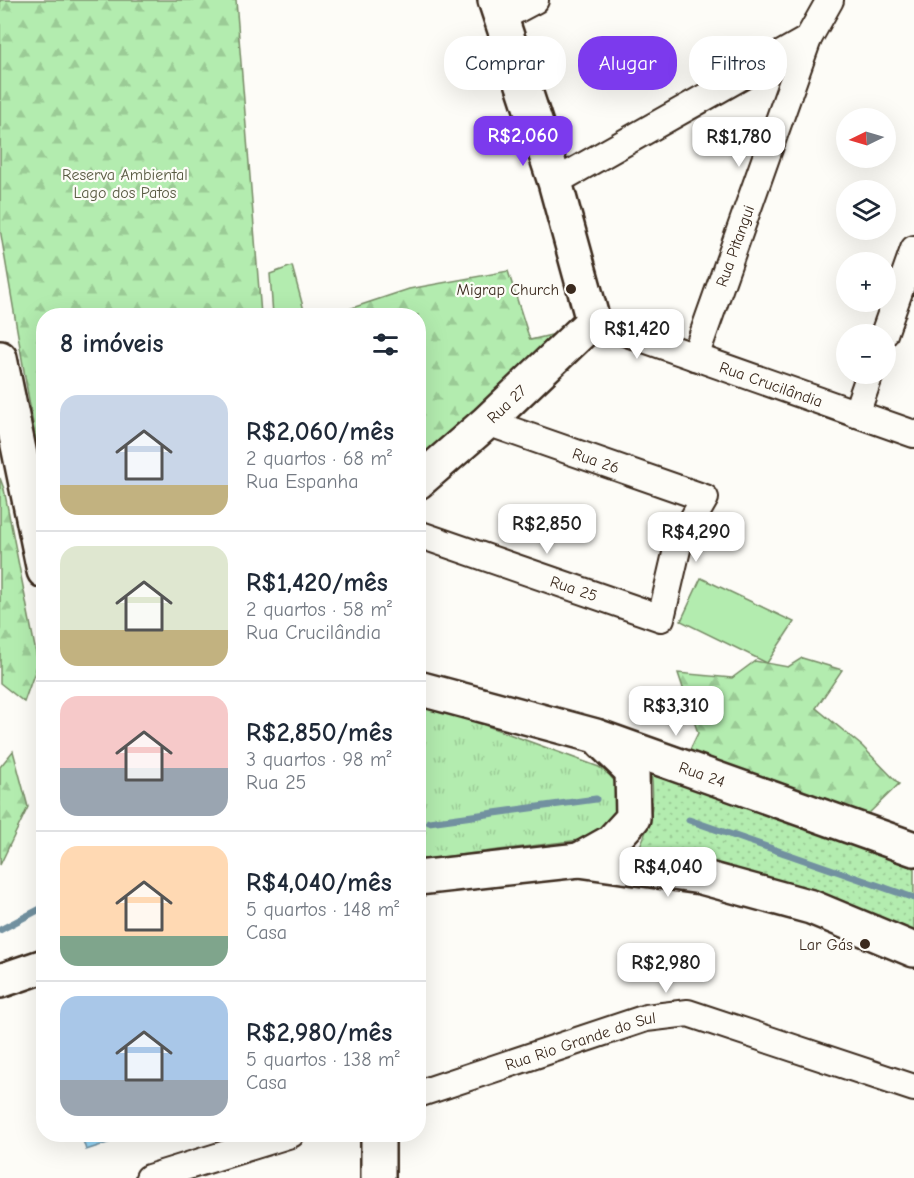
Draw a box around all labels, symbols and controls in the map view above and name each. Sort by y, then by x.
chip: Comprar [444,36,566,90]
chip: Alugar [578,36,677,90]
chip: Filtros [689,36,787,90]
north arrow [836,108,896,168]
map controls [836,108,896,384]
pin: R$2,060 [468,116,578,167]
pin: R$1,780 [684,117,794,168]
text: R$2,060 [488,124,558,147]
text: R$1,780 [706,125,772,148]
park label: Reserva Ambiental Lago dos Patos [62,166,188,202]
button: layers [836,180,896,240]
street label: Rua Pitangui [713,203,758,289]
button: + [836,252,896,312]
place label: Migrap Church [457,281,559,299]
marker: Migrap Church [564,282,578,296]
pin: R$1,420 [582,309,692,360]
text: R$1,420 [604,317,670,340]
button: − [836,324,896,384]
icon: filters [369,328,402,361]
text: 8 imóveis [60,329,164,359]
street label: Rua Crucilândia [717,358,825,411]
street label: Rua 27 [484,381,531,427]
text: R$2,060/mês [246,417,394,447]
icon: home [108,419,180,491]
street label: Rua 26 [570,445,621,477]
text: 2 quartos · 68 m² [246,447,392,470]
text: Rua Espanha [246,470,359,493]
pin: R$2,850 [492,504,602,555]
text: R$2,850 [512,512,582,535]
pin: R$4,290 [641,512,751,563]
text: R$4,290 [662,520,730,543]
text: R$1,420/mês [246,568,388,598]
icon: home [108,570,180,642]
street label: Rua 25 [548,572,599,605]
text: 2 quartos · 58 m² [246,598,392,621]
text: Rua Crucilândia [246,621,381,644]
pin: R$3,310 [621,686,731,737]
text: R$3,310 [643,694,709,717]
text: R$2,850/mês [246,718,393,748]
icon: home [108,720,180,792]
text: 3 quartos · 98 m² [246,748,392,771]
street label: Rua 24 [676,758,727,791]
text: Rua 25 [246,771,306,794]
pin: R$4,040 [613,847,723,898]
text: R$4,040 [633,855,703,878]
text: R$4,040/mês [246,868,392,898]
icon: home [108,870,180,942]
text: 5 quartos · 148 m² [246,898,399,921]
text: Casa [246,921,287,944]
place label: Lar Gás [799,936,853,954]
marker: Lar Gás [858,937,872,951]
pin: R$2,980 [611,943,721,994]
text: R$2,980 [631,951,701,974]
street label: Rua Rio Grande do Sul [503,1009,657,1074]
text: R$2,980/mês [246,1018,392,1048]
icon: home [108,1020,180,1092]
text: 5 quartos · 138 m² [246,1048,400,1071]
text: Casa [246,1071,287,1094]

